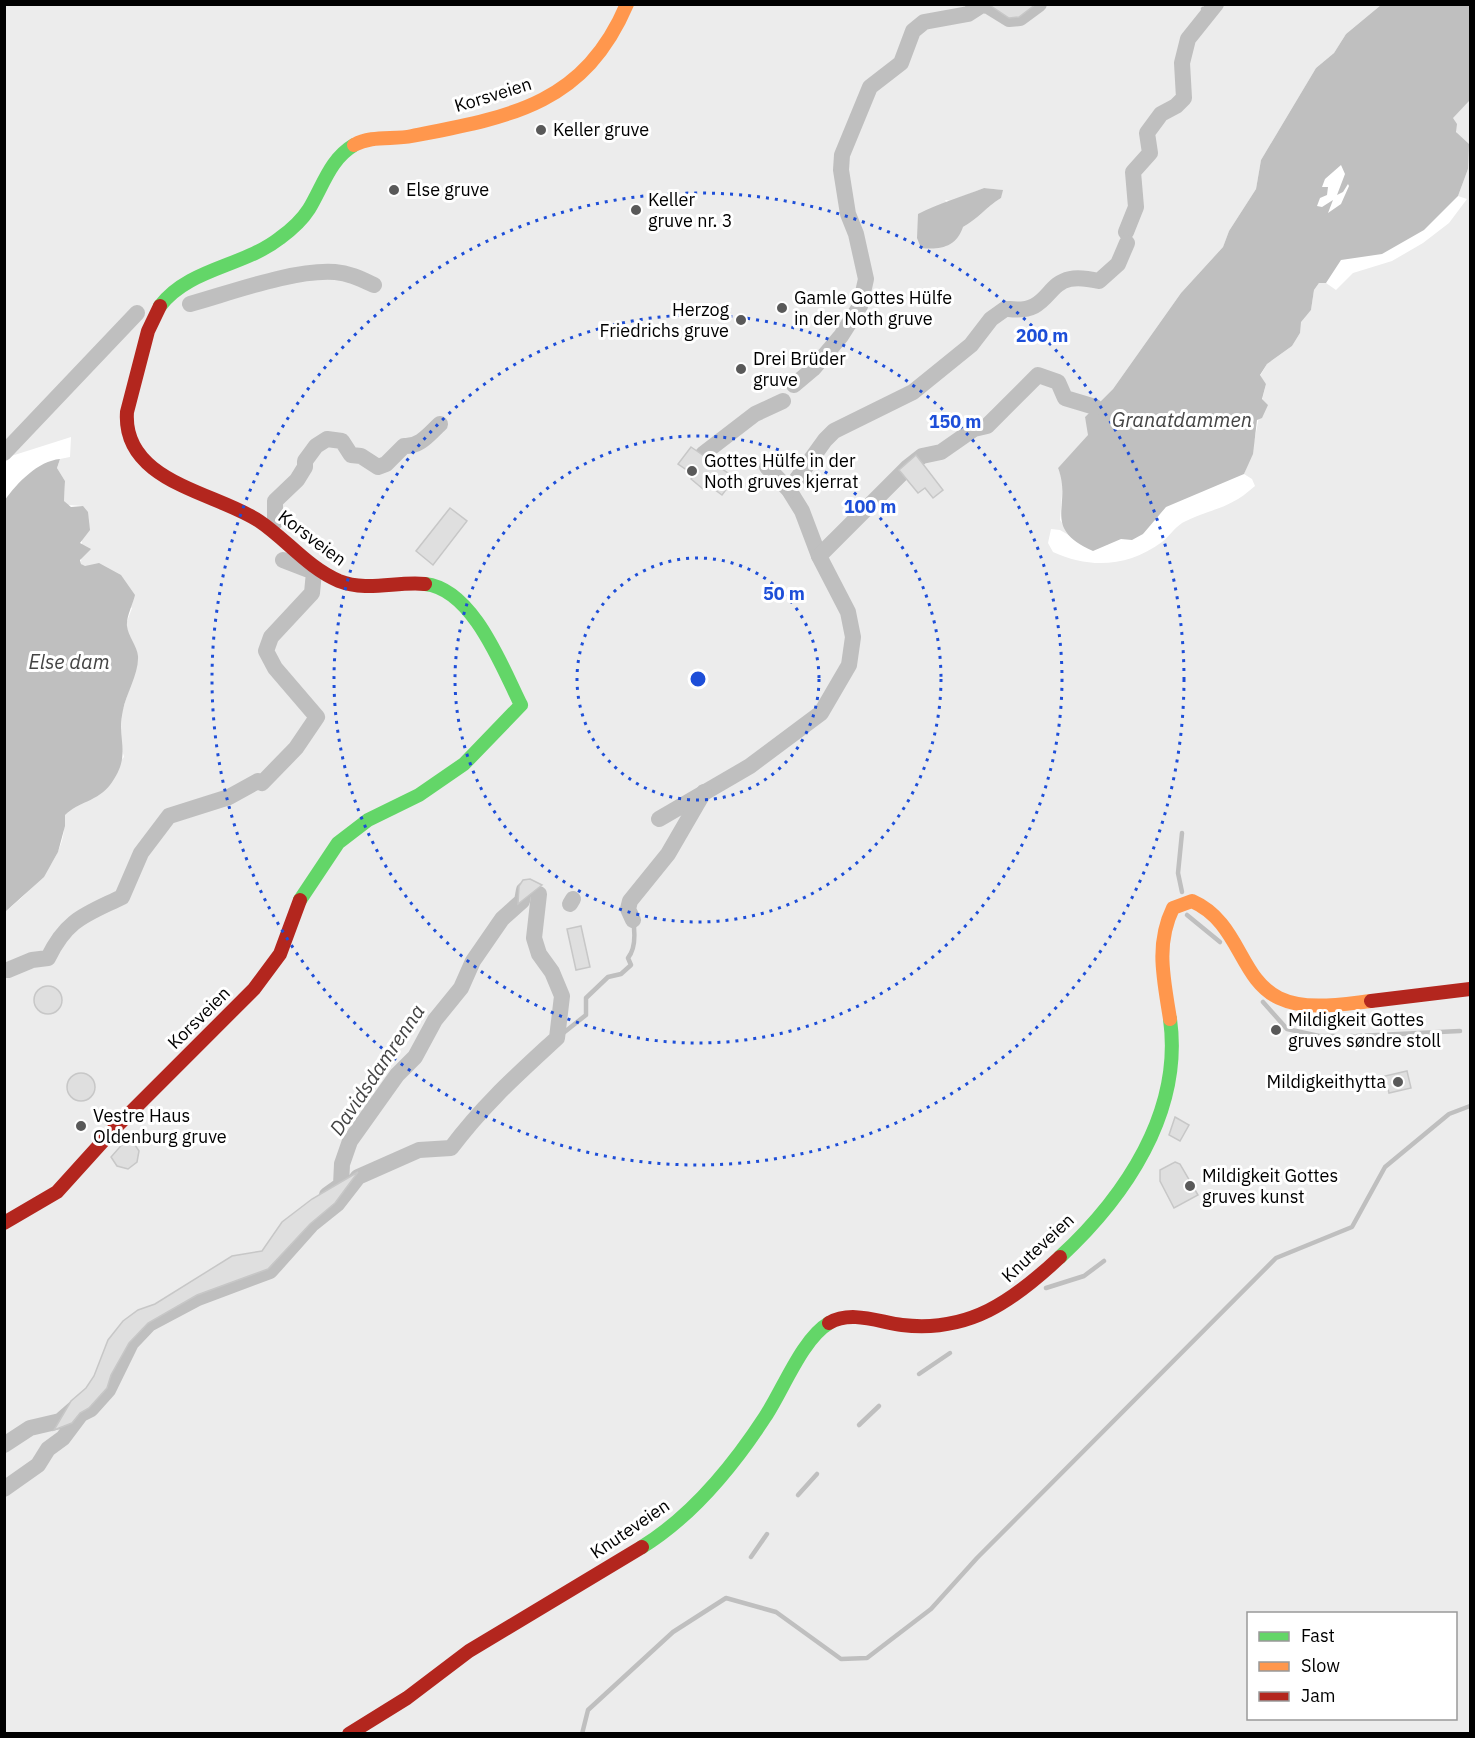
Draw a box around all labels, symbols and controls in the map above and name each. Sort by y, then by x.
street label: Korsveien [452,72,534,117]
place label: Keller gruve [553,118,649,141]
marker: Keller gruve [534,123,548,137]
place label: Else gruve [406,178,489,201]
marker: Else gruve [387,183,401,197]
place label: Keller gruve nr. 3 [648,188,733,232]
marker: Keller gruve nr. 3 [629,203,643,217]
place label: Gamle Gottes Hülfe in der Noth gruve [794,286,952,330]
place label: Herzog Friedrichs gruve [600,298,729,342]
marker: Gamle Gottes Hülfe in der Noth gruve [775,301,789,315]
marker: Herzog Friedrichs gruve [734,313,748,327]
text: 200 m [1016,324,1068,347]
place label: Drei Brüder gruve [753,347,846,391]
marker: Drei Brüder gruve [734,362,748,376]
water label: Granatdammen [1112,406,1252,433]
text: 150 m [929,410,981,433]
place label: Gottes Hülfe in der Noth gruves kjerrat [704,449,858,493]
marker: Gottes Hülfe in der Noth gruves kjerrat [685,464,699,478]
text: 100 m [844,495,896,518]
street label: Korsveien [274,505,351,571]
text: 50 m [763,582,805,605]
water label: Else dam [28,648,110,675]
centre of rings [688,669,708,689]
street label: Korsveien [162,981,235,1054]
water label: Davidsdamrenna [323,999,430,1140]
place label: Mildigkeit Gottes gruves søndre stoll [1288,1008,1441,1052]
marker: Mildigkeit Gottes gruves søndre stoll [1269,1023,1283,1037]
place label: Mildigkeithytta [1267,1070,1386,1093]
marker: Mildigkeithytta [1391,1075,1405,1089]
place label: Vestre Haus Oldenburg gruve [93,1104,227,1148]
marker: Vestre Haus Oldenburg gruve [74,1119,88,1133]
place label: Mildigkeit Gottes gruves kunst [1202,1164,1338,1208]
marker: Mildigkeit Gottes gruves kunst [1183,1179,1197,1193]
street label: Knuteveien [997,1208,1079,1287]
street label: Knuteveien [586,1494,674,1564]
legend [1247,1612,1457,1720]
text: Fast [1301,1624,1335,1647]
text: Slow [1301,1654,1340,1677]
text: Jam [1301,1684,1336,1707]

